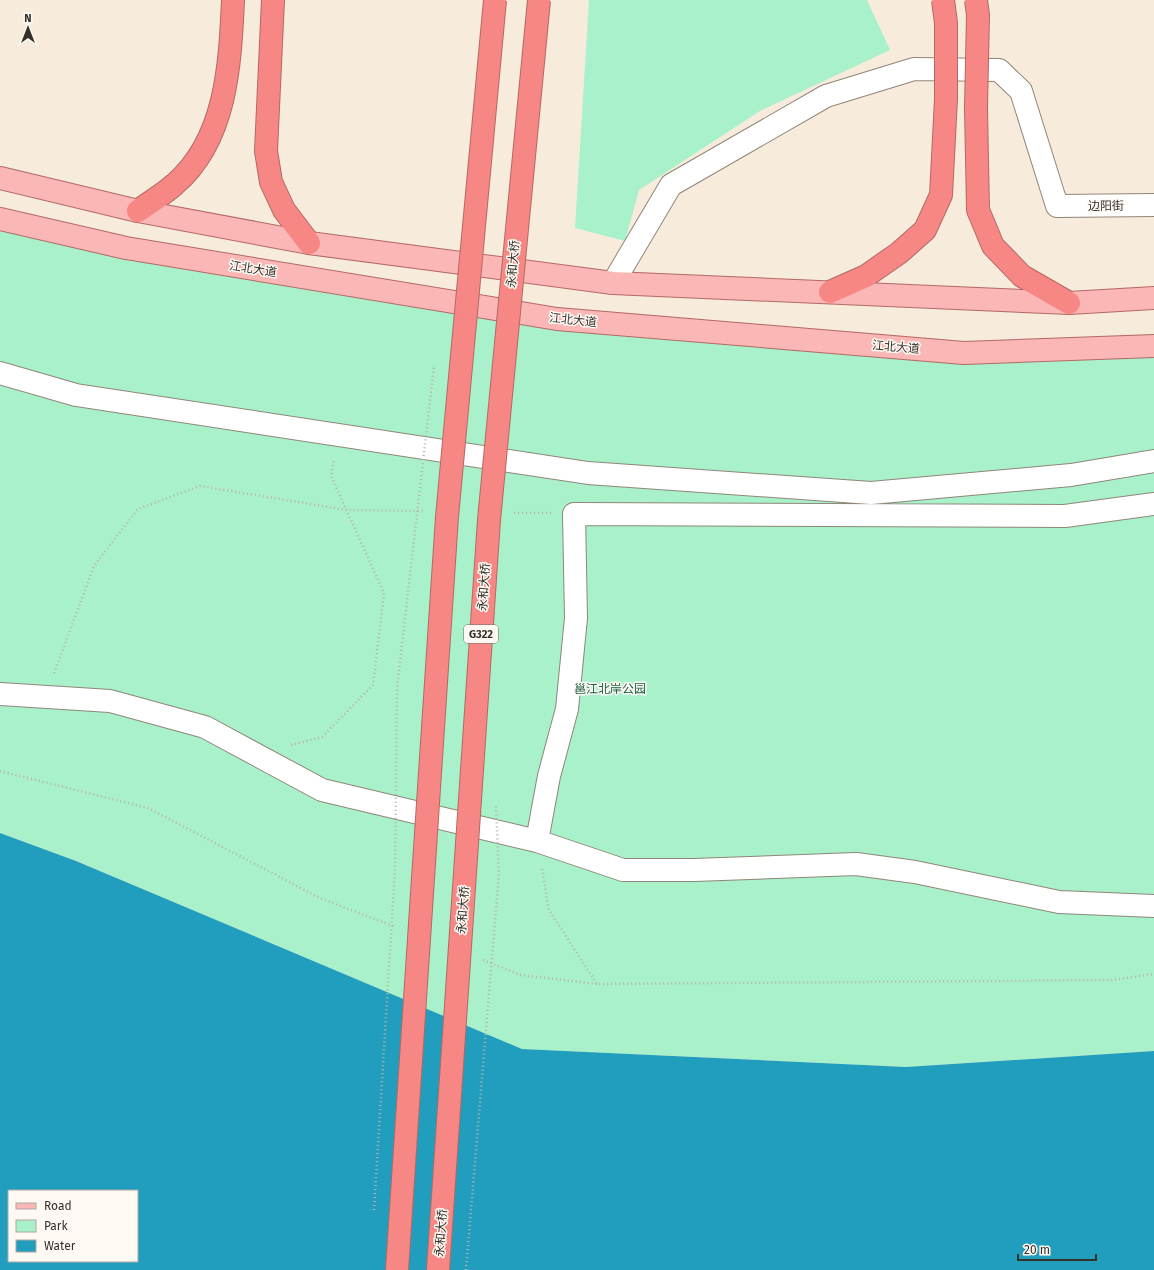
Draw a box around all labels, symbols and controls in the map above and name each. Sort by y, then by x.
north arrow [8,8,48,48]
text: N [24,12,32,25]
street label: 边阳街 [1088,199,1124,213]
street label: 永和大桥 [504,239,522,289]
street label: 江北大道 [228,258,278,280]
street label: 江北大道 [548,311,598,329]
street label: 江北大道 [871,338,921,356]
street label: 永和大桥 [475,563,493,611]
road number: G322 [464,625,498,643]
park label: 邕江北岸公园 [574,682,646,696]
street label: 永和大桥 [454,886,472,934]
legend [8,1190,138,1262]
text: Road [44,1199,72,1213]
street label: 永和大桥 [432,1209,450,1257]
text: Park [44,1219,68,1233]
scale bar [1018,1236,1096,1262]
text: Water [44,1239,76,1253]
text: 20 m [1024,1243,1050,1257]

